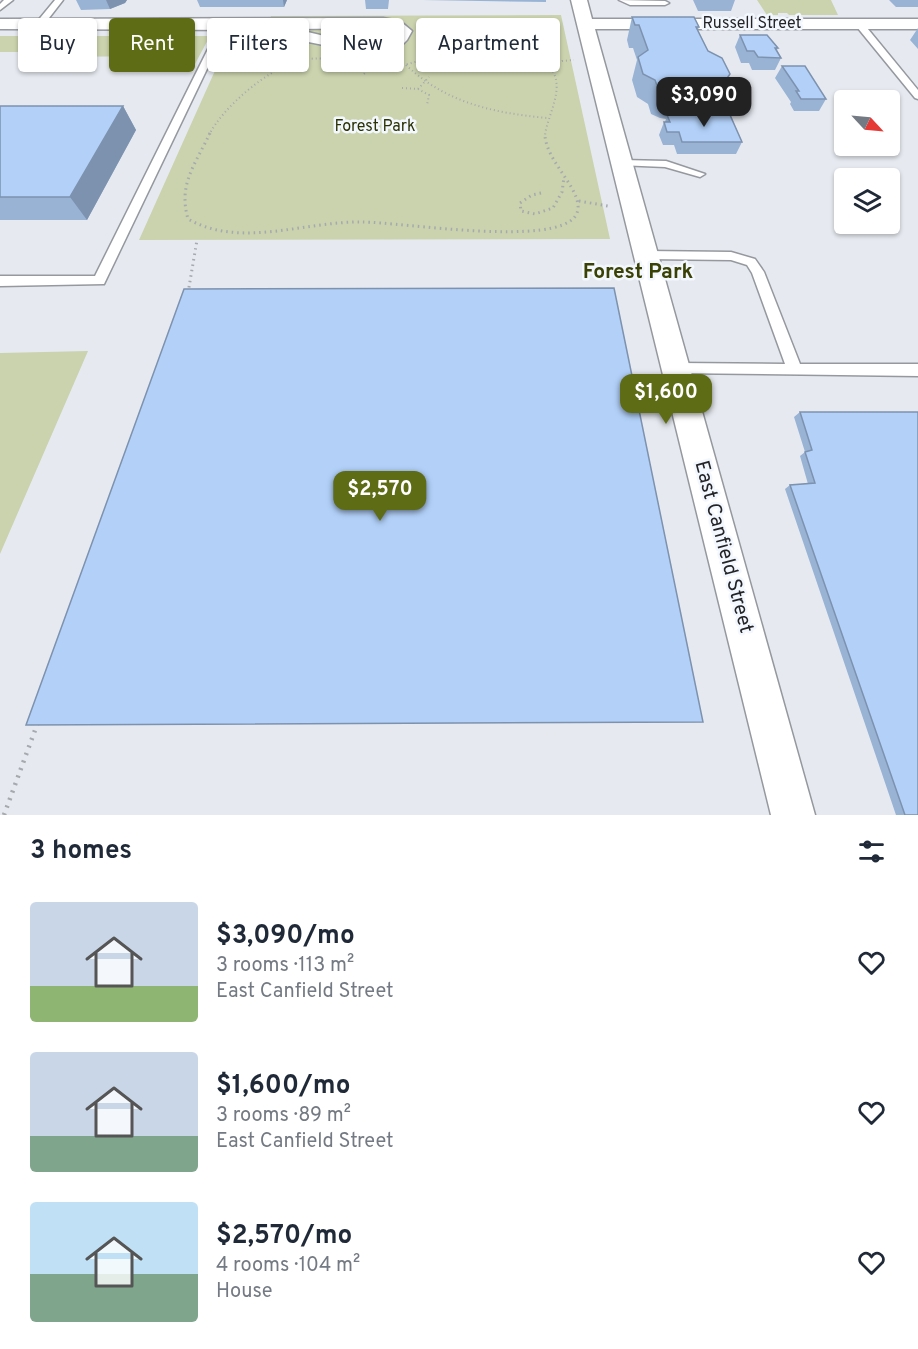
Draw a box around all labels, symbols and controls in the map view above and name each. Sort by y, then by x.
street label: Russell Street [702,14,802,34]
chip: Buy [18,18,97,72]
chip: Rent [109,18,195,72]
chip: Filters [207,18,309,72]
chip: New [321,18,404,72]
chip: Apartment [416,18,560,72]
pin: $3,090 [655,77,753,128]
text: $3,090 [670,83,738,109]
north arrow [834,90,900,156]
map controls [834,90,900,234]
park label: Forest Park [334,117,416,137]
button: layers [834,168,900,234]
district label: Forest Park [583,259,694,286]
pin: $1,600 [617,374,715,425]
text: $1,600 [634,380,698,406]
street label: East Canfield Street [687,458,759,636]
pin: $2,570 [331,471,429,522]
text: $2,570 [347,477,413,503]
text: 3 homes [30,835,132,868]
icon: filters [855,835,888,868]
text: $3,090/mo [216,920,355,953]
icon: home [78,926,150,998]
icon: heart [855,946,888,979]
text: 3 rooms · 113 m² [216,953,354,979]
text: East Canfield Street [216,979,394,1005]
text: $1,600/mo [216,1070,350,1103]
icon: home [78,1076,150,1148]
icon: heart [855,1096,888,1129]
text: 3 rooms · 89 m² [216,1103,351,1129]
text: East Canfield Street [216,1129,394,1155]
text: $2,570/mo [216,1220,352,1253]
icon: home [78,1226,150,1298]
icon: heart [855,1246,888,1279]
text: 4 rooms · 104 m² [216,1253,360,1279]
text: House [216,1279,272,1305]

